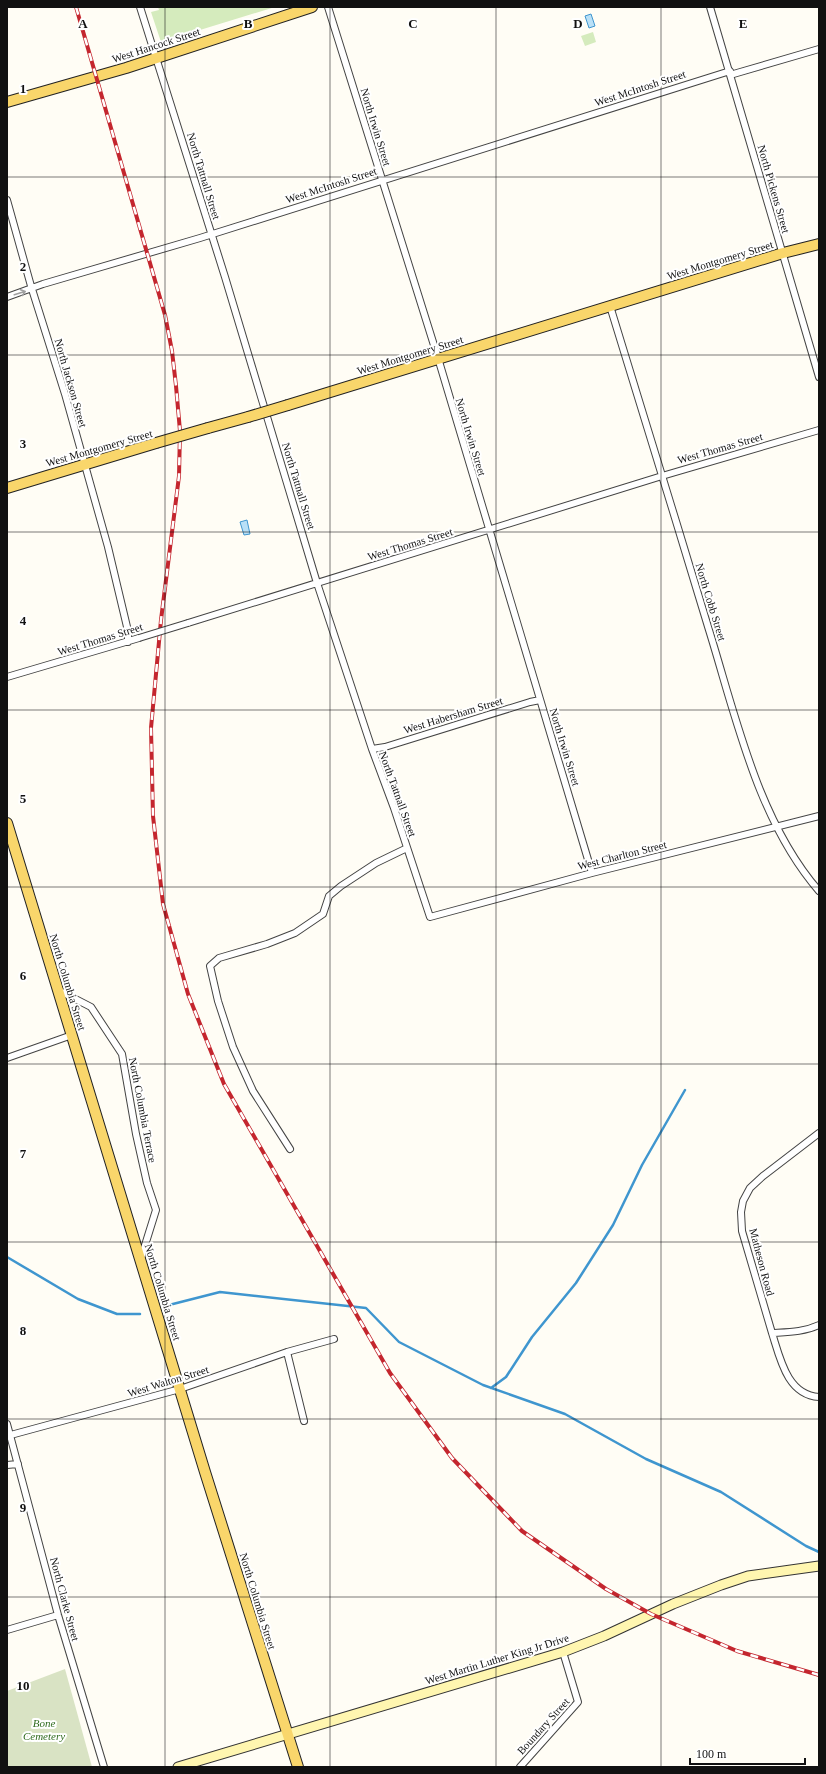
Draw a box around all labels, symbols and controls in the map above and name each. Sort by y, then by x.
text: A [78,16,88,31]
text: B [244,16,253,31]
text: C [408,16,418,31]
text: D [573,16,583,31]
text: E [739,16,747,31]
street label: West Hancock Street [110,25,202,65]
street label: West McIntosh Street [593,68,687,108]
text: 1 [20,81,26,96]
street label: North Irwin Street [358,87,394,167]
street label: North Tattnall Street [185,131,223,221]
street label: North Pickens Street [756,144,792,234]
street label: West McIntosh Street [284,165,378,205]
street label: West Montgomery Street [665,238,775,282]
text: 2 [20,259,26,274]
one-way arrow [13,289,26,296]
street label: West Montgomery Street [355,333,465,377]
street label: North Jackson Street [53,337,89,429]
street label: North Irwin Street [453,397,489,477]
street label: West Montgomery Street [44,427,154,469]
street label: West Thomas Street [676,430,764,466]
text: 3 [20,436,27,451]
street label: North Tattnall Street [280,441,318,531]
street label: West Thomas Street [366,525,454,563]
street label: North Cobb Street [693,562,729,642]
text: 4 [20,613,27,628]
street label: West Thomas Street [56,620,144,658]
street label: West Habersham Street [402,694,504,736]
street label: North Irwin Street [547,707,583,787]
street label: North Tattnall Street [377,750,419,838]
text: 5 [20,791,27,806]
street label: West Charlton Street [576,838,668,872]
street label: North Columbia Street [48,932,88,1032]
text: 6 [20,968,27,983]
street label: North Columbia Terrace [127,1056,159,1164]
text: 7 [20,1146,27,1161]
street label: Matheson Road [747,1227,777,1298]
street label: North Columbia Street [143,1242,183,1342]
text: 8 [20,1323,27,1338]
street label: West Walton Street [126,1363,210,1399]
text: 9 [20,1500,27,1515]
street label: North Columbia Street [238,1551,278,1651]
street label: North Clarke Street [48,1556,82,1642]
street label: West Martin Luther King Jr Drive [424,1631,570,1687]
text: 10 [17,1678,30,1693]
street label: Boundary Street [515,1695,571,1757]
park label: Bone Cemetery [23,1717,65,1742]
scale bar [690,1740,805,1766]
text: 100 m [696,1747,727,1761]

